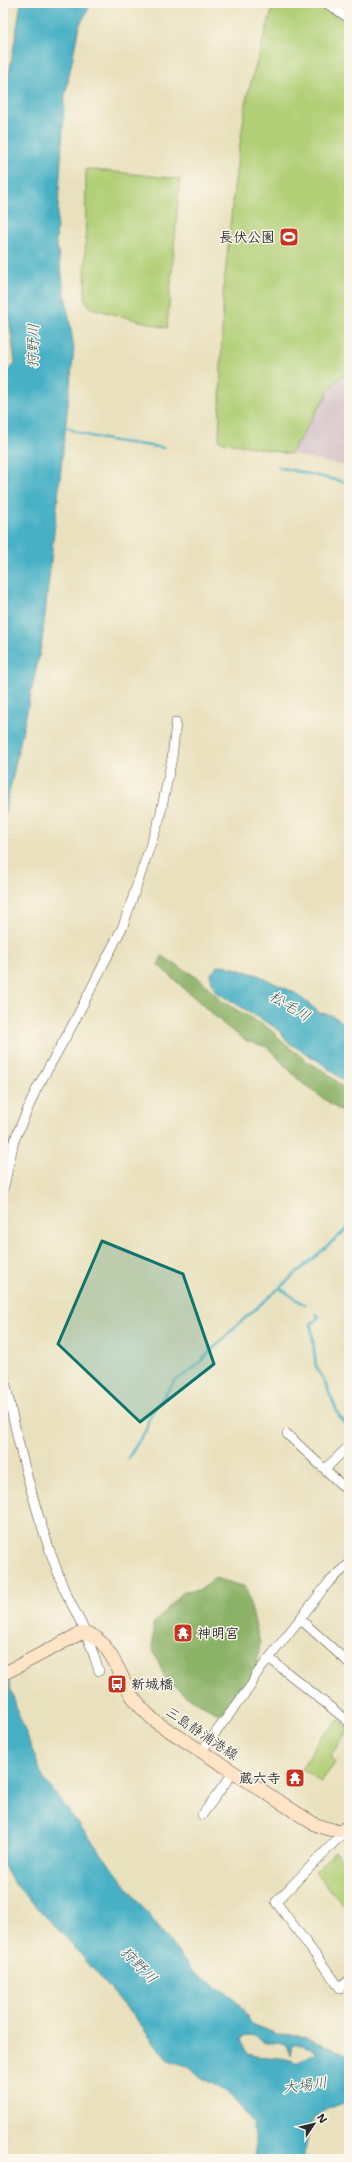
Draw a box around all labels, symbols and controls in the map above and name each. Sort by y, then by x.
sports icon: 長伏公園 [278,226,300,248]
place label: 長伏公園 [219,228,275,246]
water label: 狩野川 [23,323,43,369]
water label: 松毛川 [266,986,314,1026]
temple icon: 神明宮 [172,1622,194,1644]
place label: 神明宮 [197,1624,239,1642]
bus stop icon: 新城橋 [106,1673,128,1695]
place label: 新城橋 [131,1675,173,1693]
street label: 三島静浦港線 [162,1702,242,1764]
temple icon: 蔵六寺 [284,1767,306,1789]
place label: 蔵六寺 [239,1769,281,1787]
water label: 狩野川 [116,1942,162,1988]
water label: 大場川 [281,2072,329,2098]
north arrow [294,2104,334,2144]
text: N [313,2111,331,2127]

